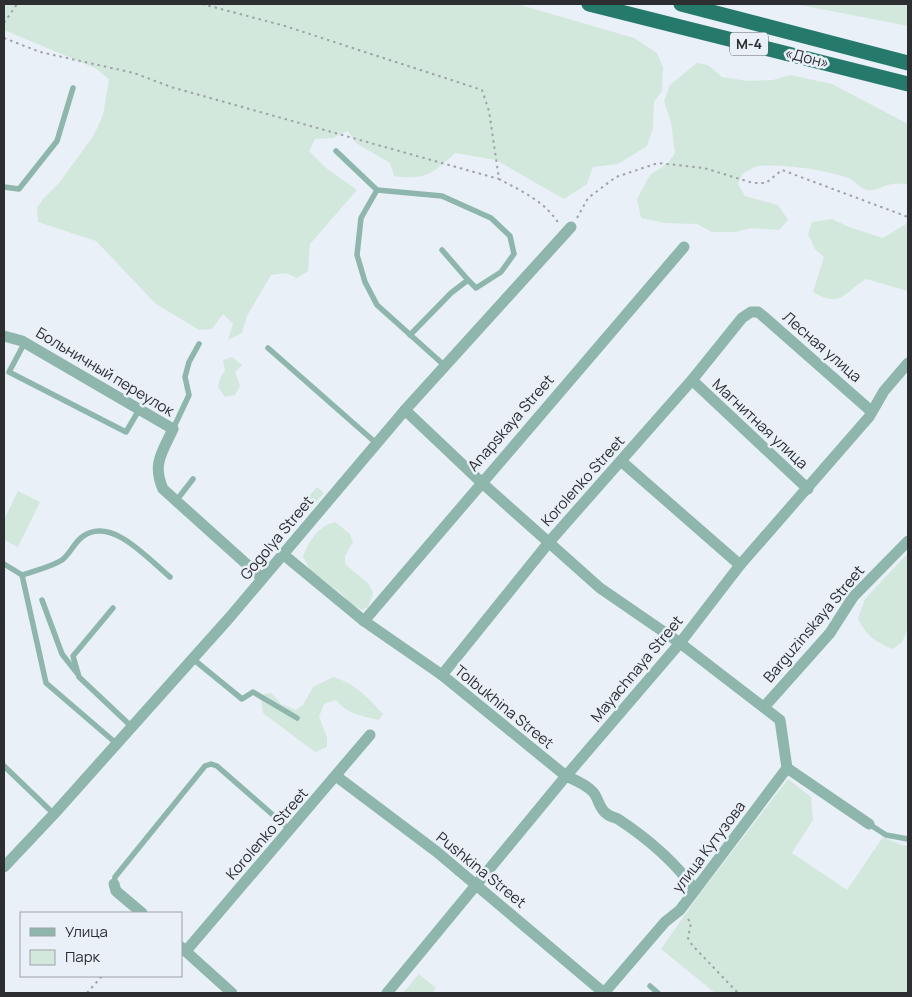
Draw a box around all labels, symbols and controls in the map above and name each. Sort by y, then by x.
road number: М-4 [730,33,768,56]
street label: «Дон» [783,42,831,73]
street label: Лесная улица [778,306,866,387]
street label: Больничный переулок [32,322,179,421]
street label: Anapskaya Street [463,370,558,476]
street label: Магнитная улица [708,374,813,474]
street label: Korolenko Street [536,431,629,531]
street label: Gogolya Street [235,491,318,584]
street label: Barguzinskaya Street [758,561,869,687]
street label: Mayachnaya Street [586,611,688,727]
street label: Tolbukhina Street [450,660,558,753]
street label: Korolenko Street [221,783,312,884]
street label: улица Кутузова [667,797,750,897]
street label: Pushkina Street [432,827,531,912]
legend [20,912,182,977]
text: Улица [65,921,108,942]
text: Парк [65,946,101,967]

